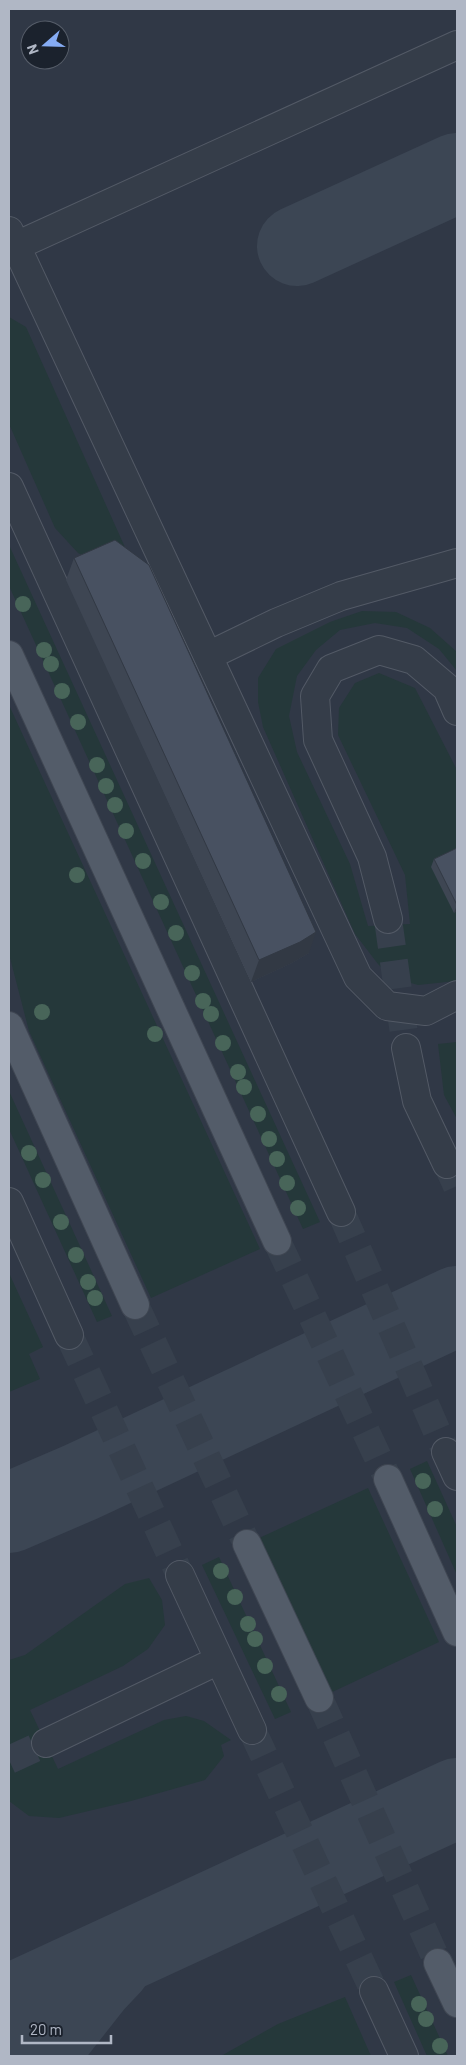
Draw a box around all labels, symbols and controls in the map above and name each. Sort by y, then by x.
north arrow [20,20,70,70]
text: N [23,42,42,57]
scale bar [22,2012,111,2044]
text: 20 m [30,2020,62,2038]

